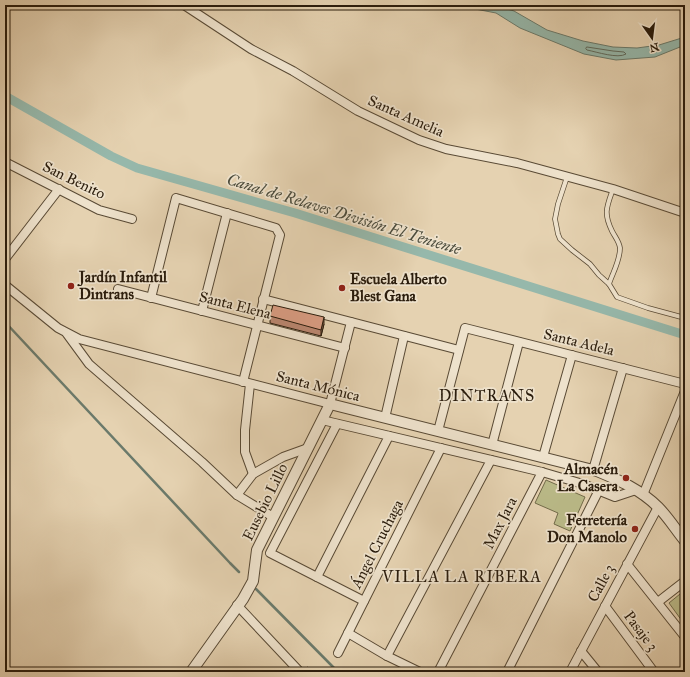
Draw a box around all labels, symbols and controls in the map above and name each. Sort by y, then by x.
north arrow [632,18,672,58]
text: N [648,40,660,55]
street label: Santa Amelia [365,91,447,141]
street label: San Benito [40,157,109,203]
water label: Canal de Relaves División El Teniente [225,169,464,259]
place label: Jardín Infantil Dintrans [77,268,168,303]
place label: Escuela Alberto Blest Gana [350,270,447,305]
marker: Jardín Infantil Dintrans [66,281,76,291]
marker: Escuela Alberto Blest Gana [337,283,347,293]
street label: Santa Elena [197,287,273,323]
street label: Santa Adela [542,325,617,360]
street label: Santa Mónica [274,367,362,405]
district label: DINTRANS [439,386,535,405]
street label: Eusebio Lillo [239,460,292,544]
place label: Almacén La Casera [557,460,619,495]
marker: Almacén La Casera [621,473,631,483]
street label: Max Jara [479,494,522,552]
street label: Ángel Cruchaga [346,496,407,592]
place label: Ferretería Don Manolo [547,511,628,546]
marker: Ferretería Don Manolo [630,524,640,534]
street label: Calle 3 [584,561,618,605]
district label: VILLA LA RIBERA [381,567,542,586]
street label: Pasaje 3 [620,607,662,655]

